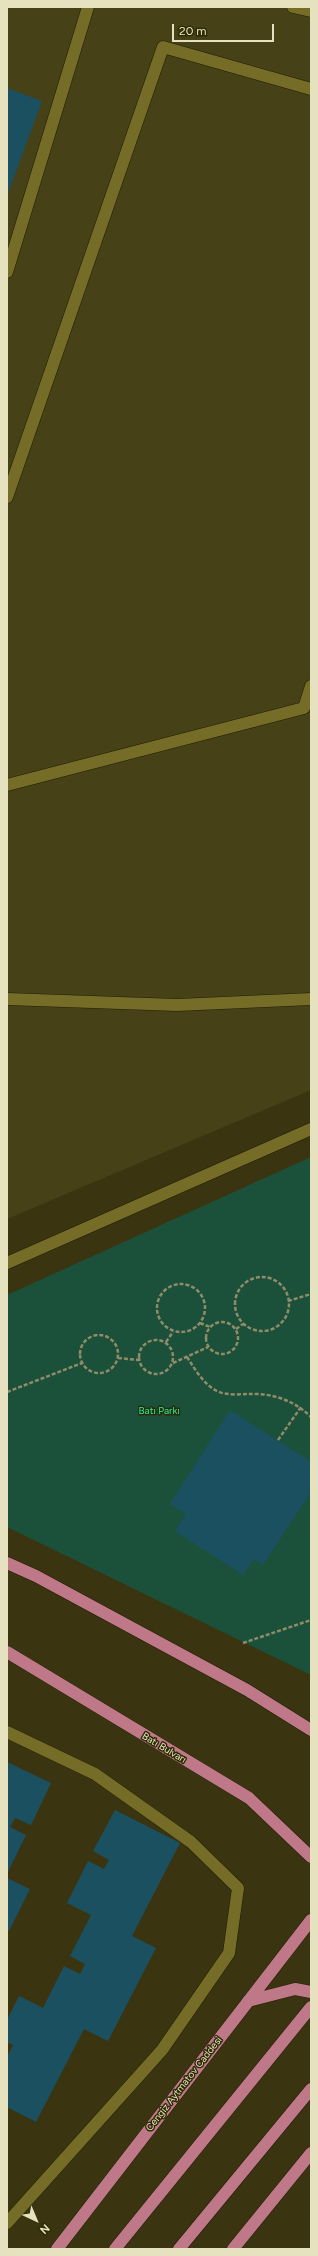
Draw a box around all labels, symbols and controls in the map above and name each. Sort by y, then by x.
scale bar [174,16,276,42]
text: 20 m [179,24,207,38]
park label: Batı Parkı [138,1405,180,1417]
street label: Batı Bulvarı [140,1730,188,1766]
street label: Cengiz Aytmatov Caddesi [143,2034,225,2134]
north arrow [16,2200,56,2240]
text: N [37,2221,52,2237]

